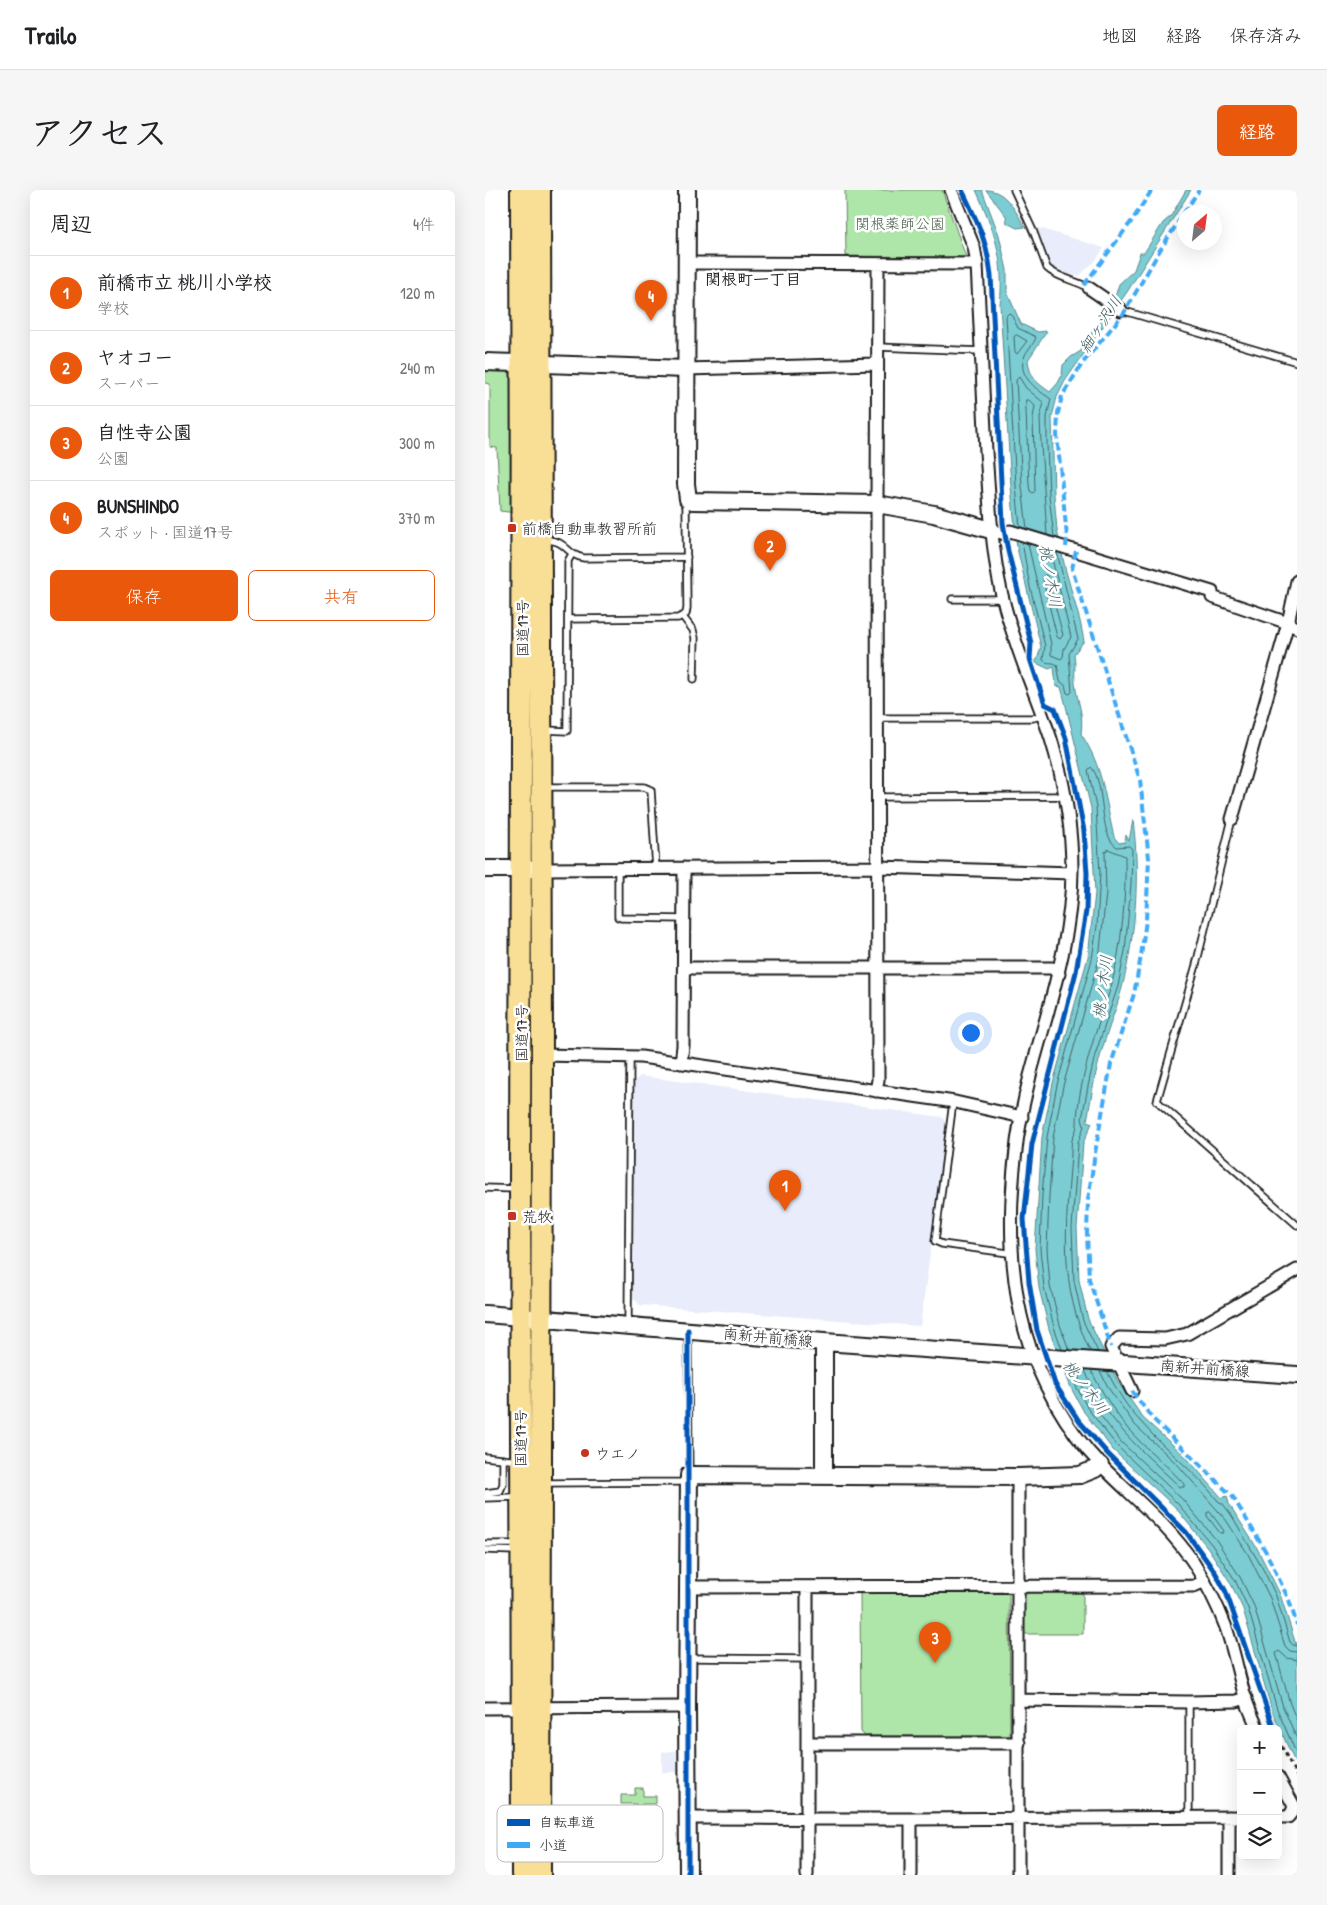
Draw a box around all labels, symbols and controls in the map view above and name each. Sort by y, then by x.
text: Trailo [25,19,76,51]
text: 地図 [1102,23,1138,48]
text: 経路 [1166,23,1202,48]
text: 保存済み [1230,23,1302,48]
button: 経路 [1217,105,1297,156]
text: アクセス [30,109,168,156]
north arrow [1177,205,1222,250]
text: 周辺 [50,209,92,238]
text: 4件 [413,213,435,235]
park label: 関根薬師公園 [855,213,945,234]
district label: 関根町一丁目 [705,268,801,290]
text: 前橋市立 桃川小学校 [97,269,272,295]
pin: 4 [635,280,667,321]
text: 1 [63,282,69,304]
text: 120 m [400,282,435,304]
water label: 細ヶ沢川 [1073,291,1127,357]
text: 学校 [97,297,129,319]
text: ヤオコー [97,344,173,370]
text: 2 [62,357,70,379]
text: 240 m [400,357,435,379]
text: スーパー [97,372,160,394]
text: 自性寺公園 [97,419,192,445]
text: 3 [62,432,70,454]
text: 300 m [399,432,435,454]
text: 公園 [97,447,129,469]
text: BUNSHINDO [97,493,179,519]
text: 4 [63,507,69,529]
text: 370 m [398,507,435,529]
place label: 前橋自動車教習所前 [522,518,657,539]
text: スポット · 国道17号 [97,521,233,543]
marker: 前橋自動車教習所前 [506,522,518,534]
pin: 2 [754,530,786,571]
water label: 桃ノ木川 [1035,543,1067,609]
button: 保存 [50,570,238,621]
button: 共有 [248,570,435,621]
street label: 国道17号 [512,599,533,657]
water label: 桃ノ木川 [1087,954,1117,1020]
street label: 国道17号 [511,1004,532,1062]
your location [958,1020,984,1046]
pin: 1 [769,1170,801,1211]
place label: 荒牧 [522,1206,552,1227]
marker: 荒牧 [506,1210,518,1222]
street label: 南新井前橋線 [722,1323,814,1351]
street label: 南新井前橋線 [1159,1354,1251,1382]
water label: 桃ノ木川 [1058,1355,1114,1419]
street label: 国道17号 [510,1409,531,1467]
place label: ウエノ [595,1443,640,1464]
marker: ウエノ [579,1447,591,1459]
pin: 3 [919,1622,951,1663]
map controls [1237,1725,1282,1860]
button: + [1237,1725,1282,1770]
button: − [1237,1770,1282,1815]
legend [497,1805,663,1862]
text: 自転車道 [539,1812,595,1831]
button: layers [1237,1815,1282,1860]
text: 小道 [539,1835,567,1854]

